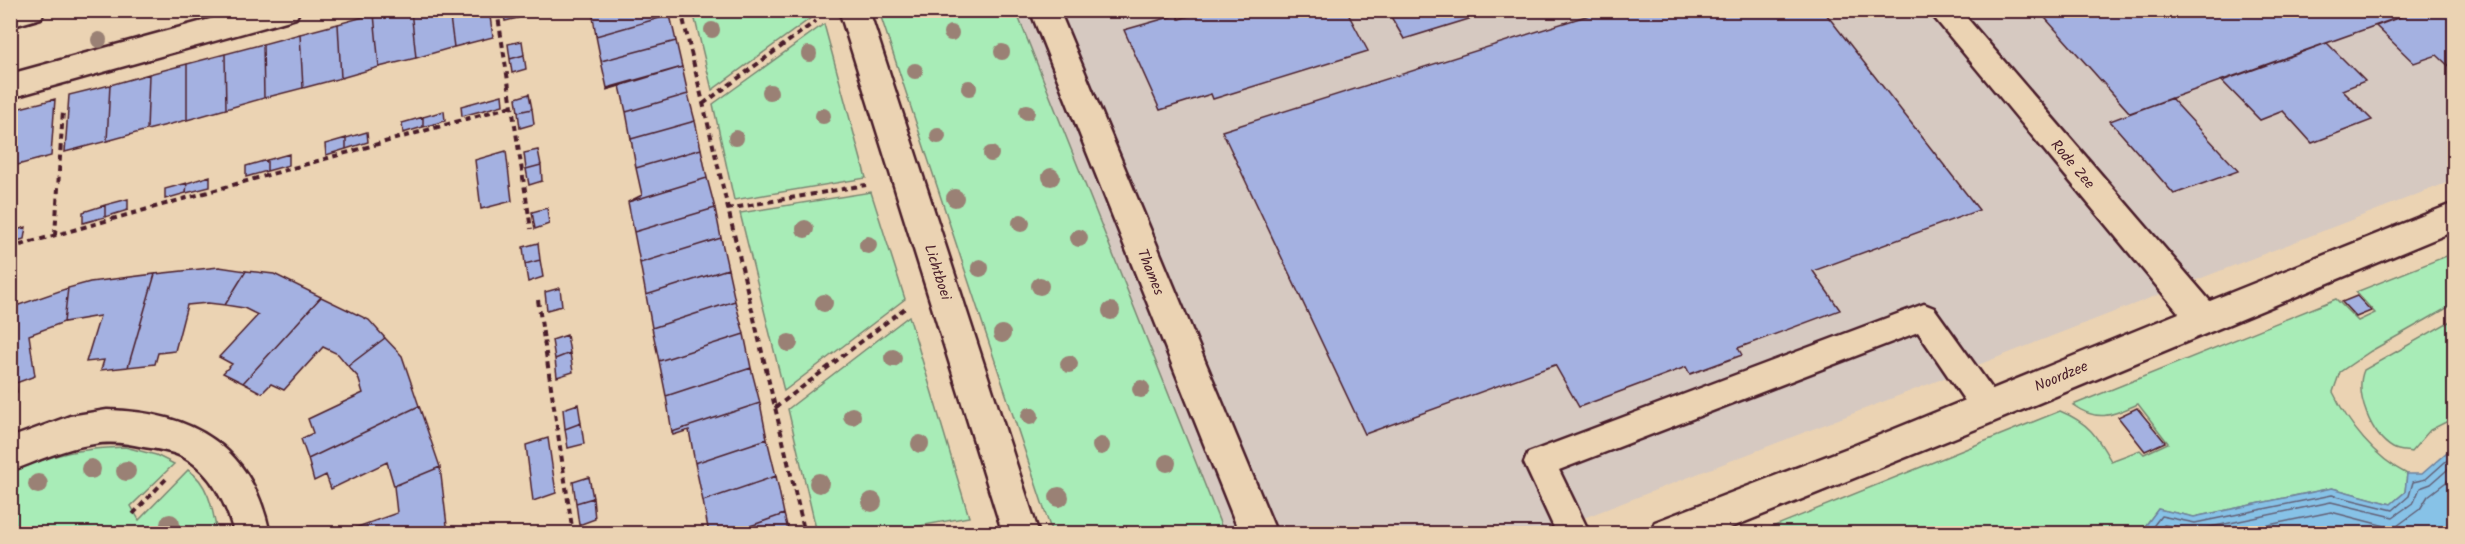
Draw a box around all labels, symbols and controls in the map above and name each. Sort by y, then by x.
street label: Rode Zee [2044,134,2100,195]
street label: Lichtboei [917,241,958,305]
street label: Thames [1130,246,1170,300]
street label: Noordzee [2031,355,2092,399]

